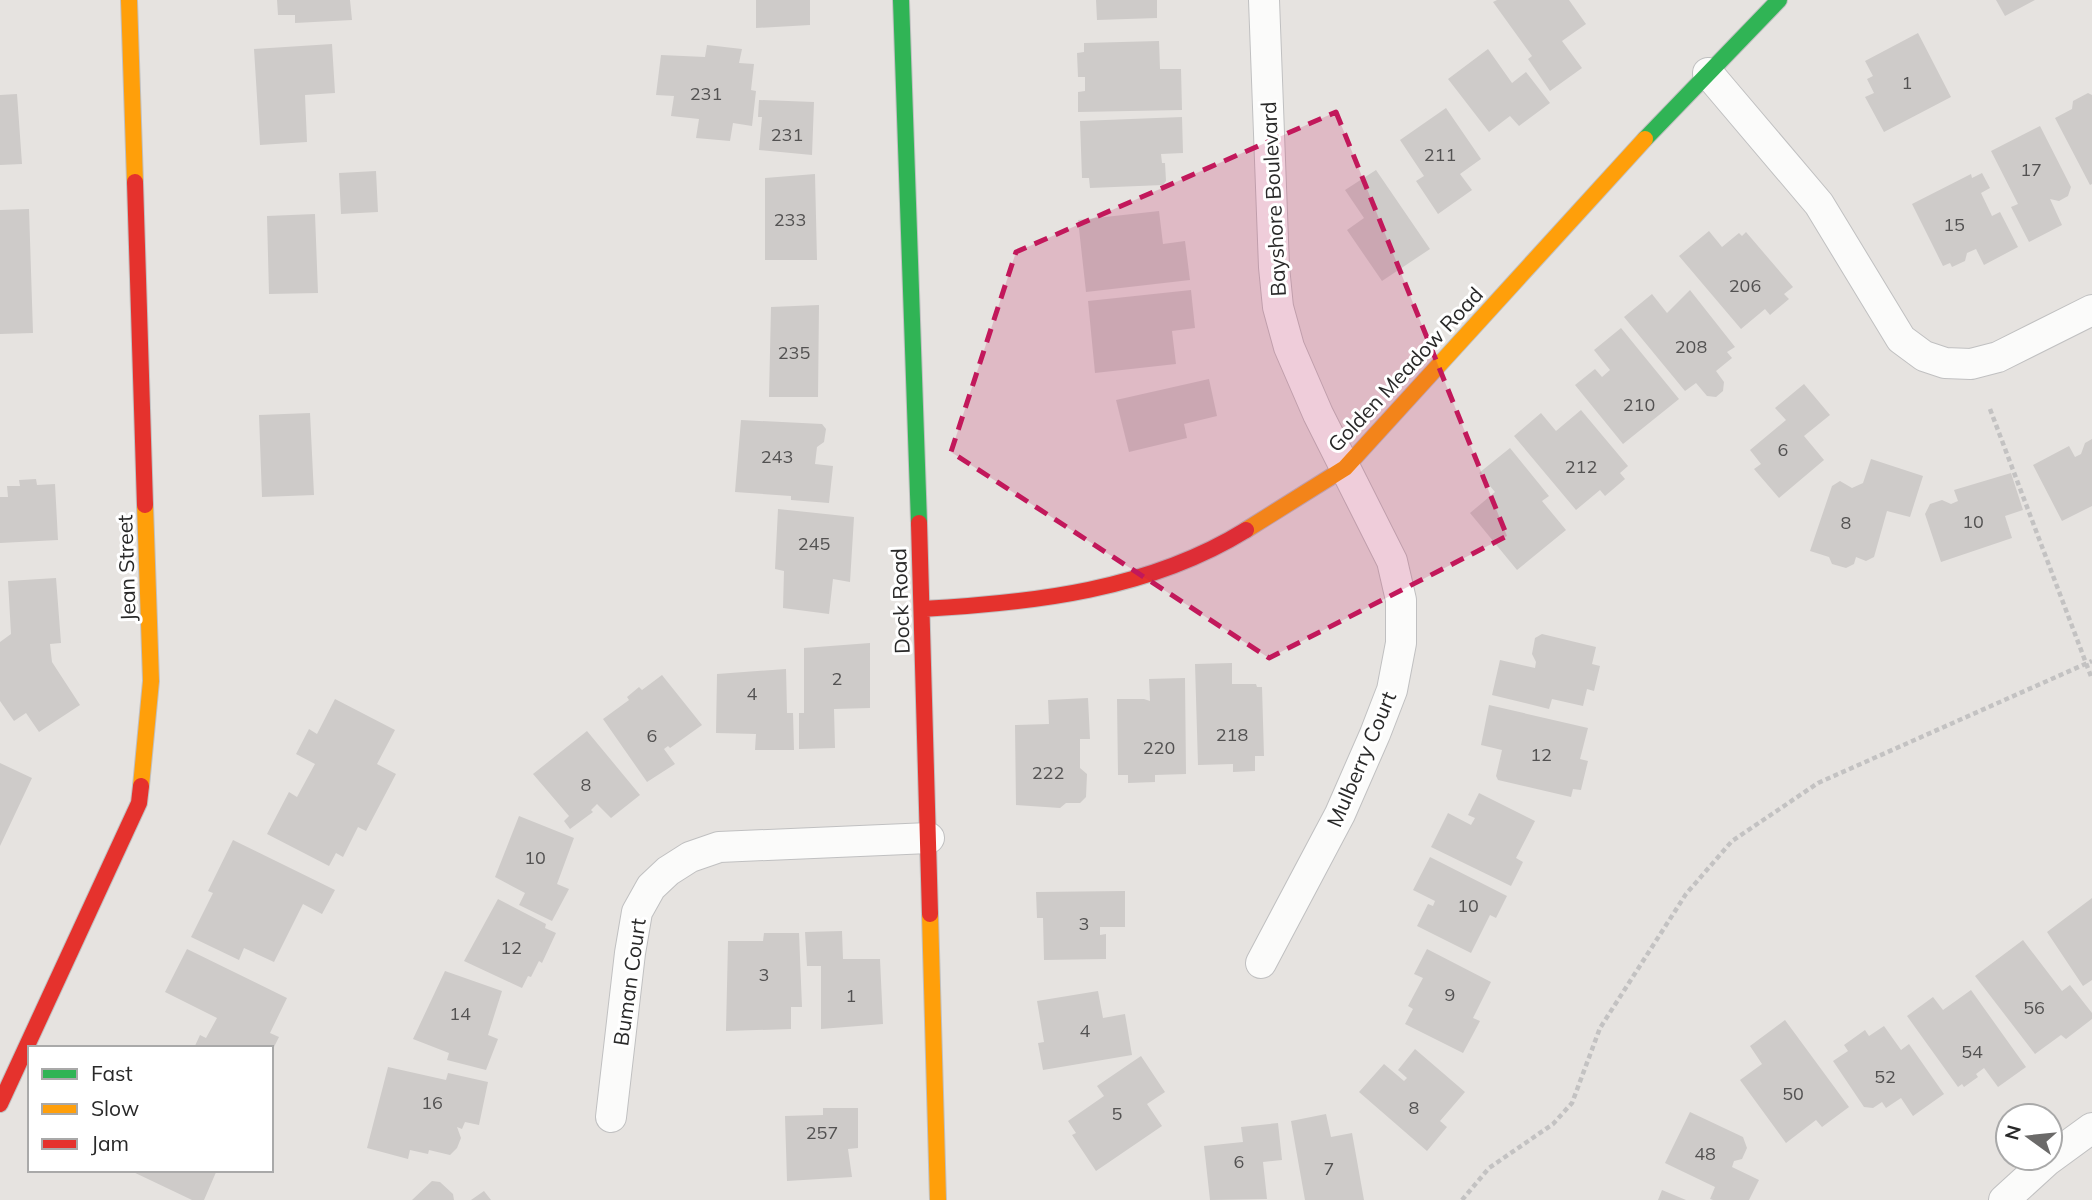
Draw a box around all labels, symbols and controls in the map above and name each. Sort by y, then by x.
house number: 1 [1902,71,1912,94]
house number: 231 [690,82,722,105]
street label: Bayshore Boulevard [1255,101,1291,297]
house number: 231 [771,123,803,146]
house number: 211 [1424,143,1456,166]
house number: 17 [2020,158,2042,181]
house number: 233 [774,208,806,231]
house number: 15 [1943,213,1965,236]
house number: 206 [1729,274,1761,297]
street label: Golden Meadow Road [1322,281,1488,457]
house number: 208 [1675,335,1707,358]
house number: 235 [778,341,810,364]
house number: 210 [1623,393,1655,416]
house number: 6 [1778,438,1788,461]
house number: 243 [761,445,793,468]
house number: 212 [1565,455,1597,478]
house number: 10 [1962,510,1984,533]
house number: 8 [1841,511,1851,534]
street label: Jean Street [111,514,141,622]
house number: 245 [798,532,830,555]
street label: Dock Road [885,548,915,654]
house number: 2 [832,667,842,690]
house number: 4 [747,682,758,705]
street label: Mulberry Court [1321,687,1401,831]
house number: 218 [1216,723,1248,746]
house number: 6 [647,724,657,747]
house number: 220 [1143,736,1175,759]
house number: 12 [1530,743,1552,766]
house number: 222 [1032,761,1064,784]
house number: 8 [581,773,591,796]
house number: 10 [524,846,546,869]
house number: 10 [1457,894,1479,917]
house number: 3 [1079,912,1089,935]
street label: Buman Court [607,917,651,1047]
house number: 12 [500,936,522,959]
house number: 3 [759,963,769,986]
house number: 9 [1445,983,1455,1006]
house number: 1 [846,984,856,1007]
house number: 56 [2023,996,2045,1019]
house number: 14 [449,1002,471,1025]
house number: 4 [1080,1019,1091,1042]
house number: 54 [1961,1040,1983,1063]
legend [28,1046,273,1172]
text: Fast [91,1060,133,1086]
house number: 52 [1874,1065,1896,1088]
house number: 50 [1782,1082,1804,1105]
house number: 16 [421,1091,443,1114]
text: Slow [91,1095,139,1121]
house number: 8 [1409,1096,1419,1119]
house number: 5 [1112,1102,1123,1125]
north arrow [1994,1102,2064,1172]
house number: 257 [806,1121,838,1144]
text: N [1999,1123,2026,1143]
text: Jam [91,1130,129,1156]
house number: 48 [1694,1142,1716,1165]
house number: 6 [1234,1150,1244,1173]
house number: 7 [1324,1157,1334,1180]

